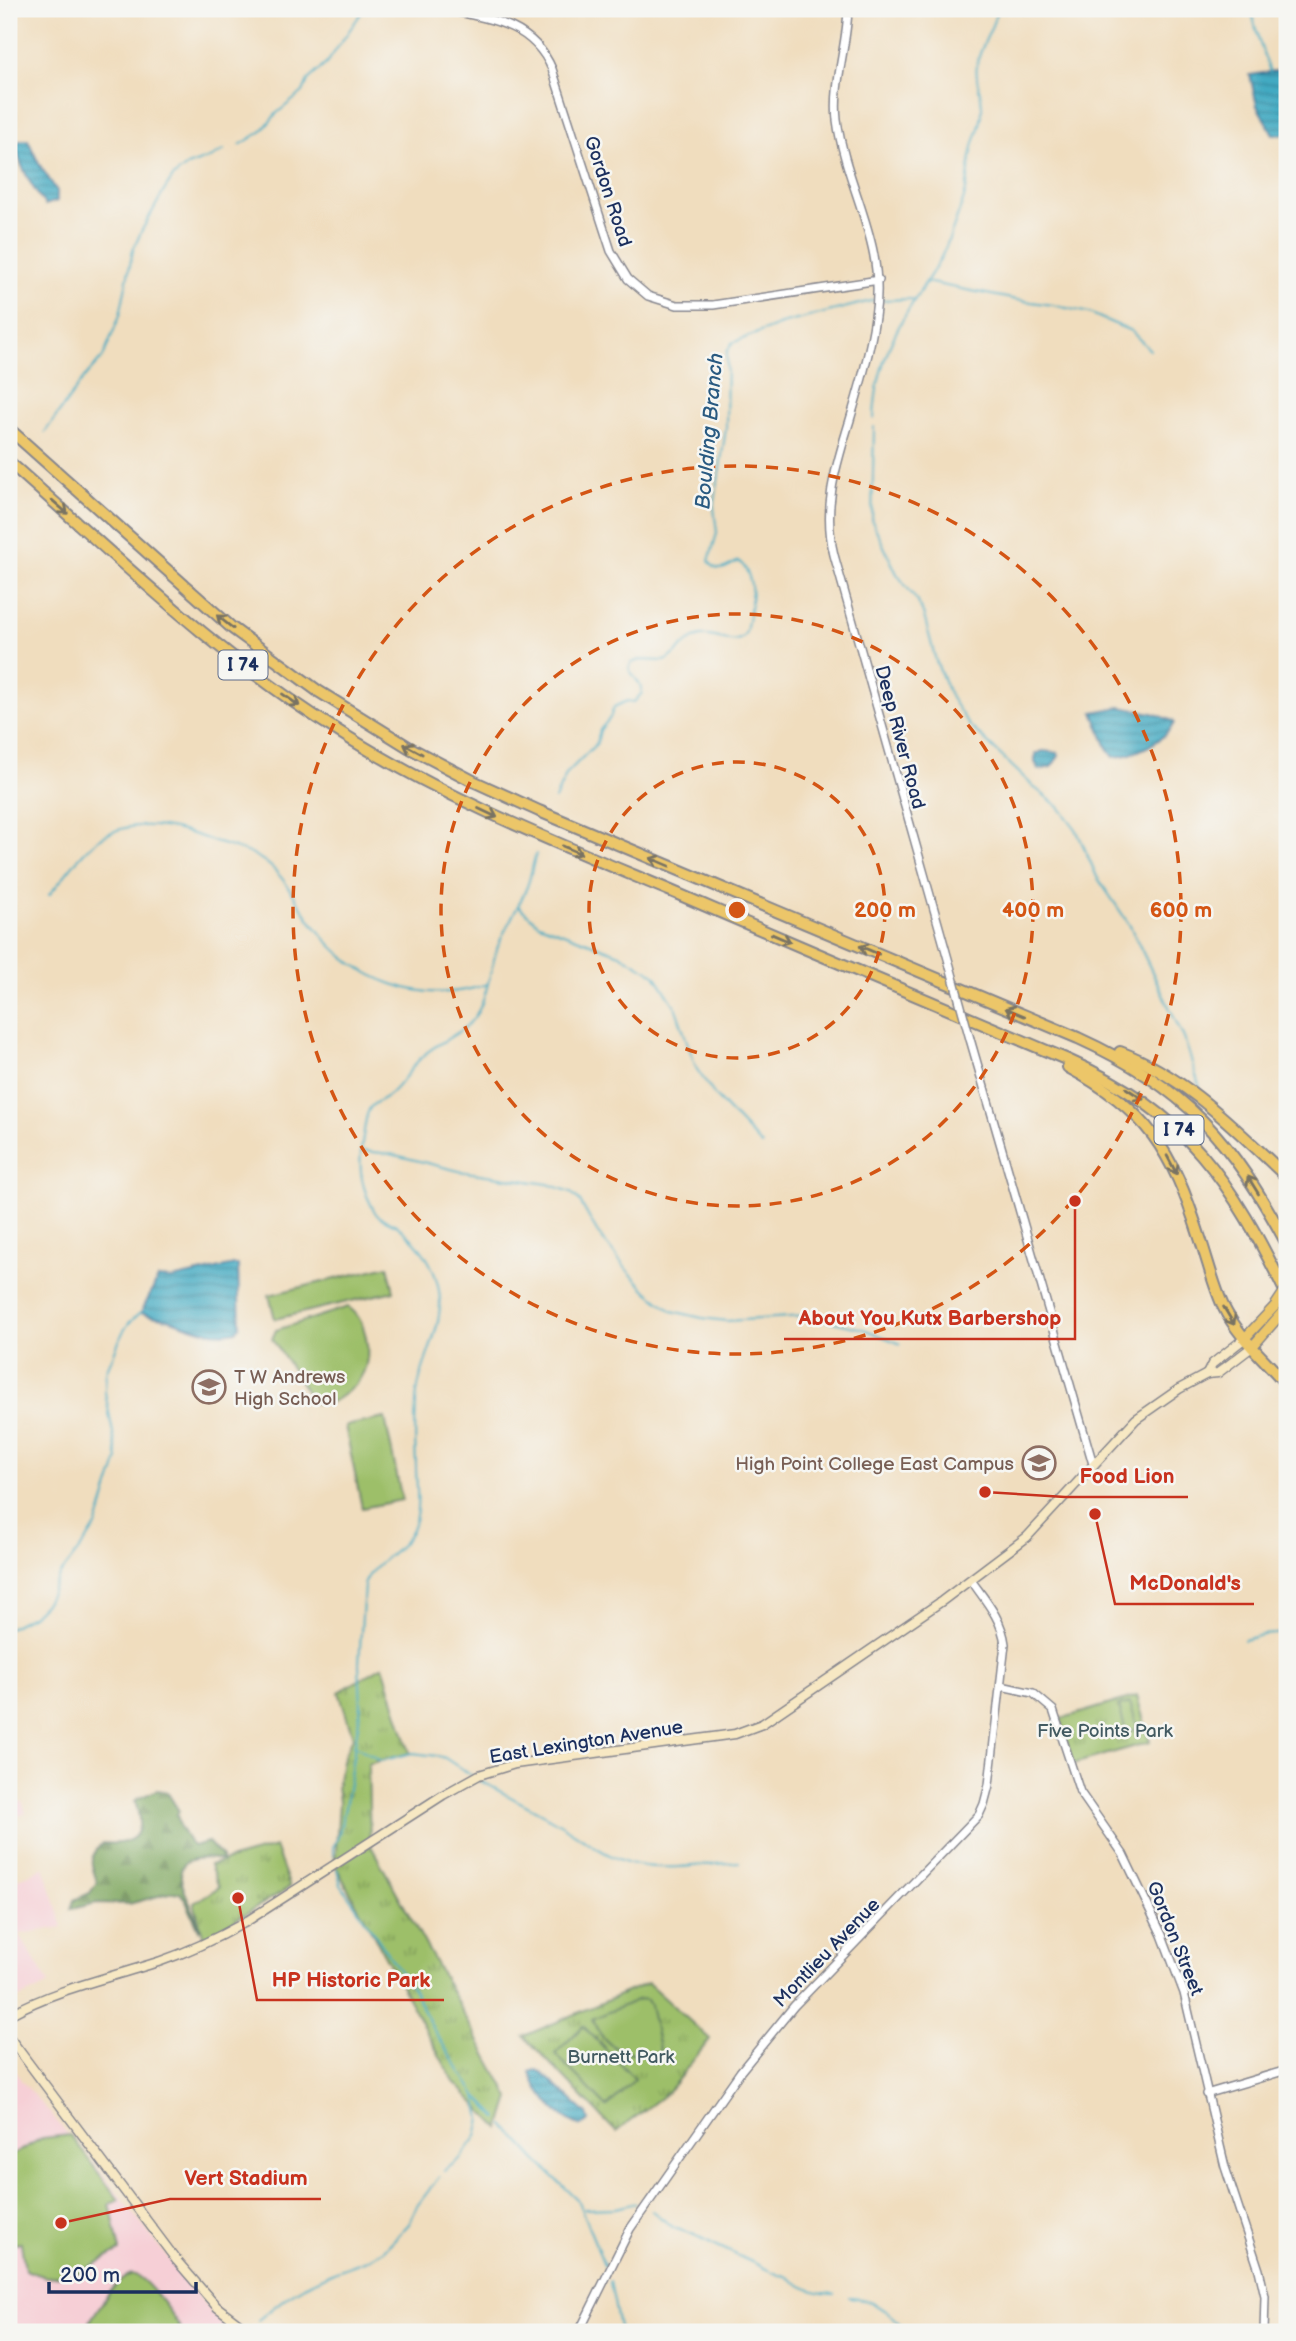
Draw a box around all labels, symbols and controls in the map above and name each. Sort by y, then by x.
street label: Gordon Road [579,133,636,250]
water label: Boulding Branch [690,351,729,510]
one-way arrow [51,499,69,515]
one-way arrow [216,614,234,630]
road number: I 74 [218,650,268,680]
street label: Deep River Road [869,663,930,812]
one-way arrow [281,693,300,707]
one-way arrow [403,742,424,755]
one-way arrow [477,807,498,820]
one-way arrow [561,844,582,857]
one-way arrow [649,854,671,867]
centre of rings [725,898,749,922]
text: 200 m [854,898,916,923]
text: 400 m [1002,898,1064,923]
text: 600 m [1150,898,1212,923]
one-way arrow [770,933,792,946]
one-way arrow [859,943,880,956]
one-way arrow [1005,1005,1026,1018]
one-way arrow [1124,1088,1144,1102]
road number: I 74 [1154,1115,1204,1144]
one-way arrow [1166,1154,1180,1174]
one-way arrow [1246,1176,1260,1195]
callout: About You Kutx Barbershop [784,1297,1075,1339]
one-way arrow [1223,1305,1237,1325]
text: About You Kutx Barbershop [798,1306,1061,1331]
place label: T W Andrews High School [234,1366,345,1411]
school or university icon: T W Andrews High School [190,1368,228,1406]
school or university icon: High Point College East Campus [1020,1444,1058,1482]
place label: High Point College East Campus [735,1453,1014,1476]
callout: Food Lion [1065,1455,1188,1497]
text: Food Lion [1080,1464,1174,1489]
callout: McDonald's [1115,1562,1254,1604]
text: McDonald's [1129,1571,1241,1596]
street label: East Lexington Avenue [488,1716,685,1769]
park label: Five Points Park [1037,1720,1174,1743]
street label: Gordon Street [1141,1878,1208,1999]
street label: Montlieu Avenue [769,1894,885,2013]
callout: HP Historic Park [257,1958,444,2000]
text: HP Historic Park [272,1968,430,1993]
park label: Burnett Park [567,2046,675,2069]
callout: Vert Stadium [170,2157,321,2199]
text: Vert Stadium [184,2166,308,2191]
scale bar [49,2250,196,2294]
text: 200 m [60,2263,120,2288]

